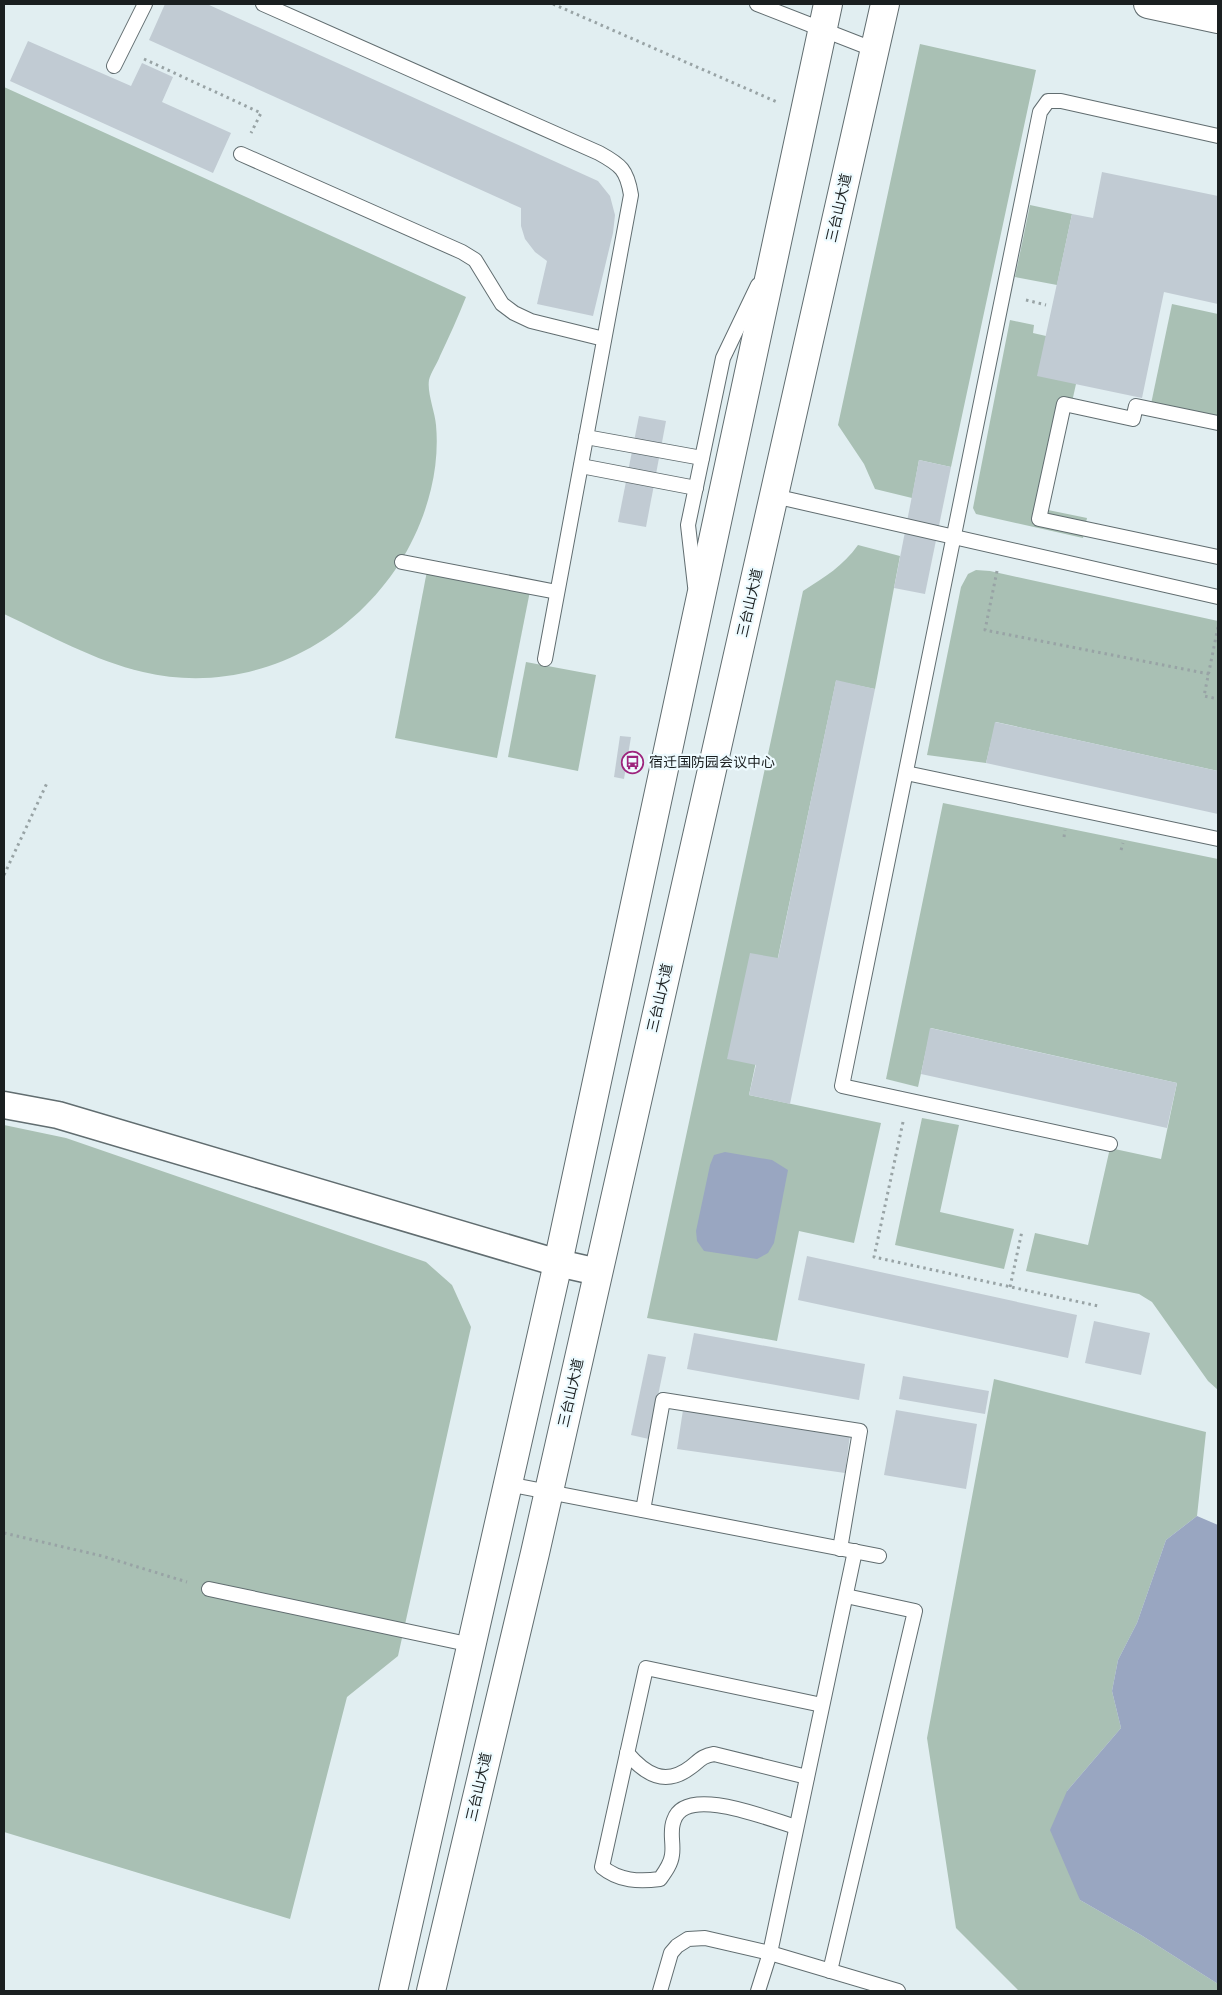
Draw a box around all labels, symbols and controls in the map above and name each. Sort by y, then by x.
street label: 三台山大道 [823,172,855,244]
street label: 三台山大道 [734,567,766,639]
bus stop icon: 宿迁国防园会议中心 [621,750,645,774]
place label: 宿迁国防园会议中心 [649,754,775,771]
street label: 三台山大道 [644,962,676,1034]
street label: 三台山大道 [555,1357,587,1429]
street label: 三台山大道 [463,1751,495,1823]

